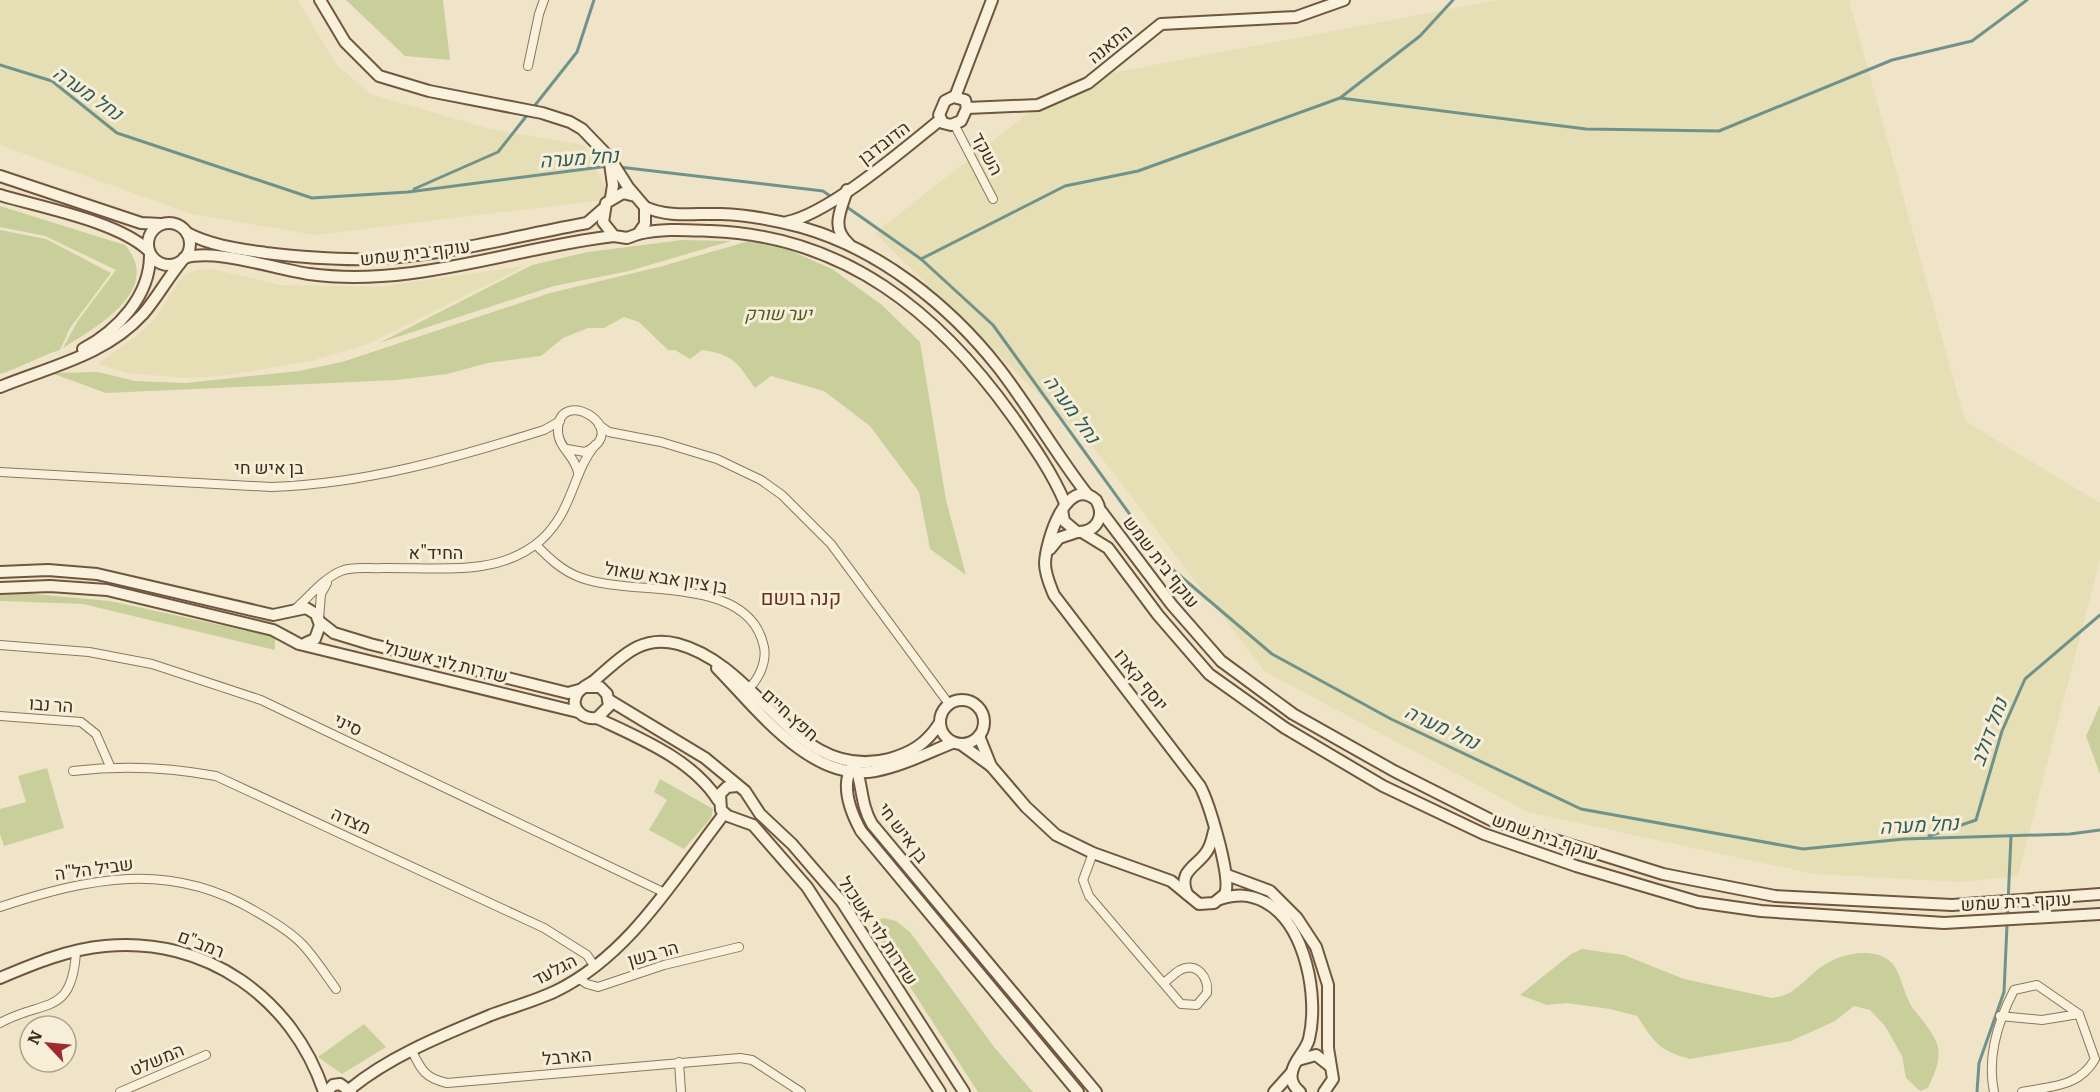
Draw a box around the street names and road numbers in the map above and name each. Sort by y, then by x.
street label: התאנה [1081,16,1137,69]
street label: הדובדבן [851,113,915,170]
street label: השקד [966,127,1011,180]
street label: עוקף בית שמש [358,231,472,272]
street label: בן איש חי [234,453,304,480]
street label: עוקף בית שמש [1117,509,1207,613]
street label: החיד"א [409,538,463,565]
street label: בן ציון אבא שאול [603,553,730,600]
street label: שדרות לוי אשכול [382,632,511,689]
street label: יוסף קארו [1109,642,1176,716]
street label: חפץ חיים [756,681,826,747]
street label: הר נבו [28,688,74,719]
street label: סיני [330,705,367,742]
street label: בן איש חי [873,796,936,868]
street label: מצדה [327,799,376,840]
street label: עוקף בית שמש [1489,805,1602,866]
street label: שביל הל"ה [53,849,135,886]
street label: שדרות לוי אשכול [833,870,926,990]
street label: עוקף בית שמש [1960,884,2072,917]
street label: רמב"ם [174,921,229,964]
street label: הר בשן [624,932,681,973]
street label: הגלעד [527,946,581,991]
street label: המשלט [125,1035,188,1082]
street label: הארבל [541,1040,593,1071]

